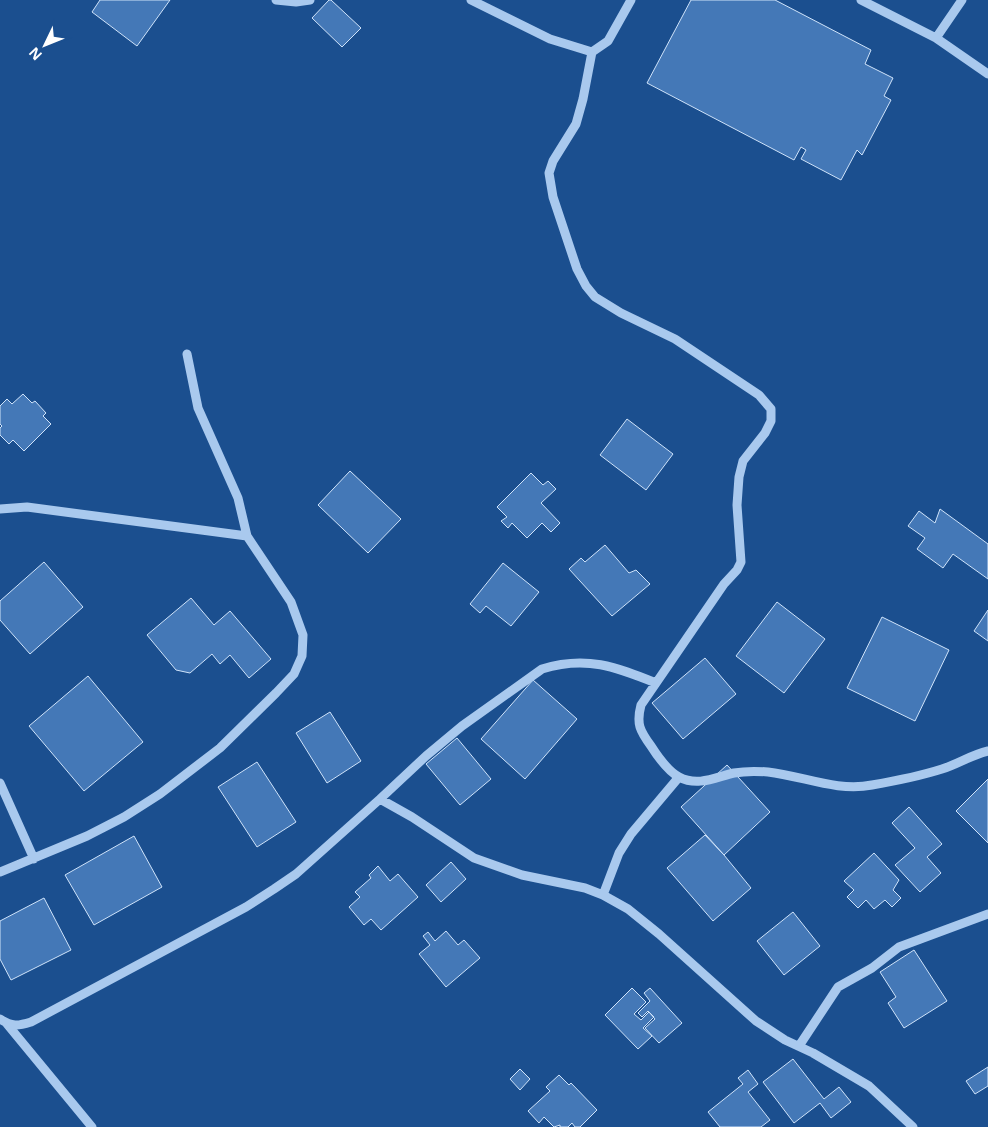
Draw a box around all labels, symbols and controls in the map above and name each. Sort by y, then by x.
north arrow [20,20,70,70]
text: N [24,44,46,65]

